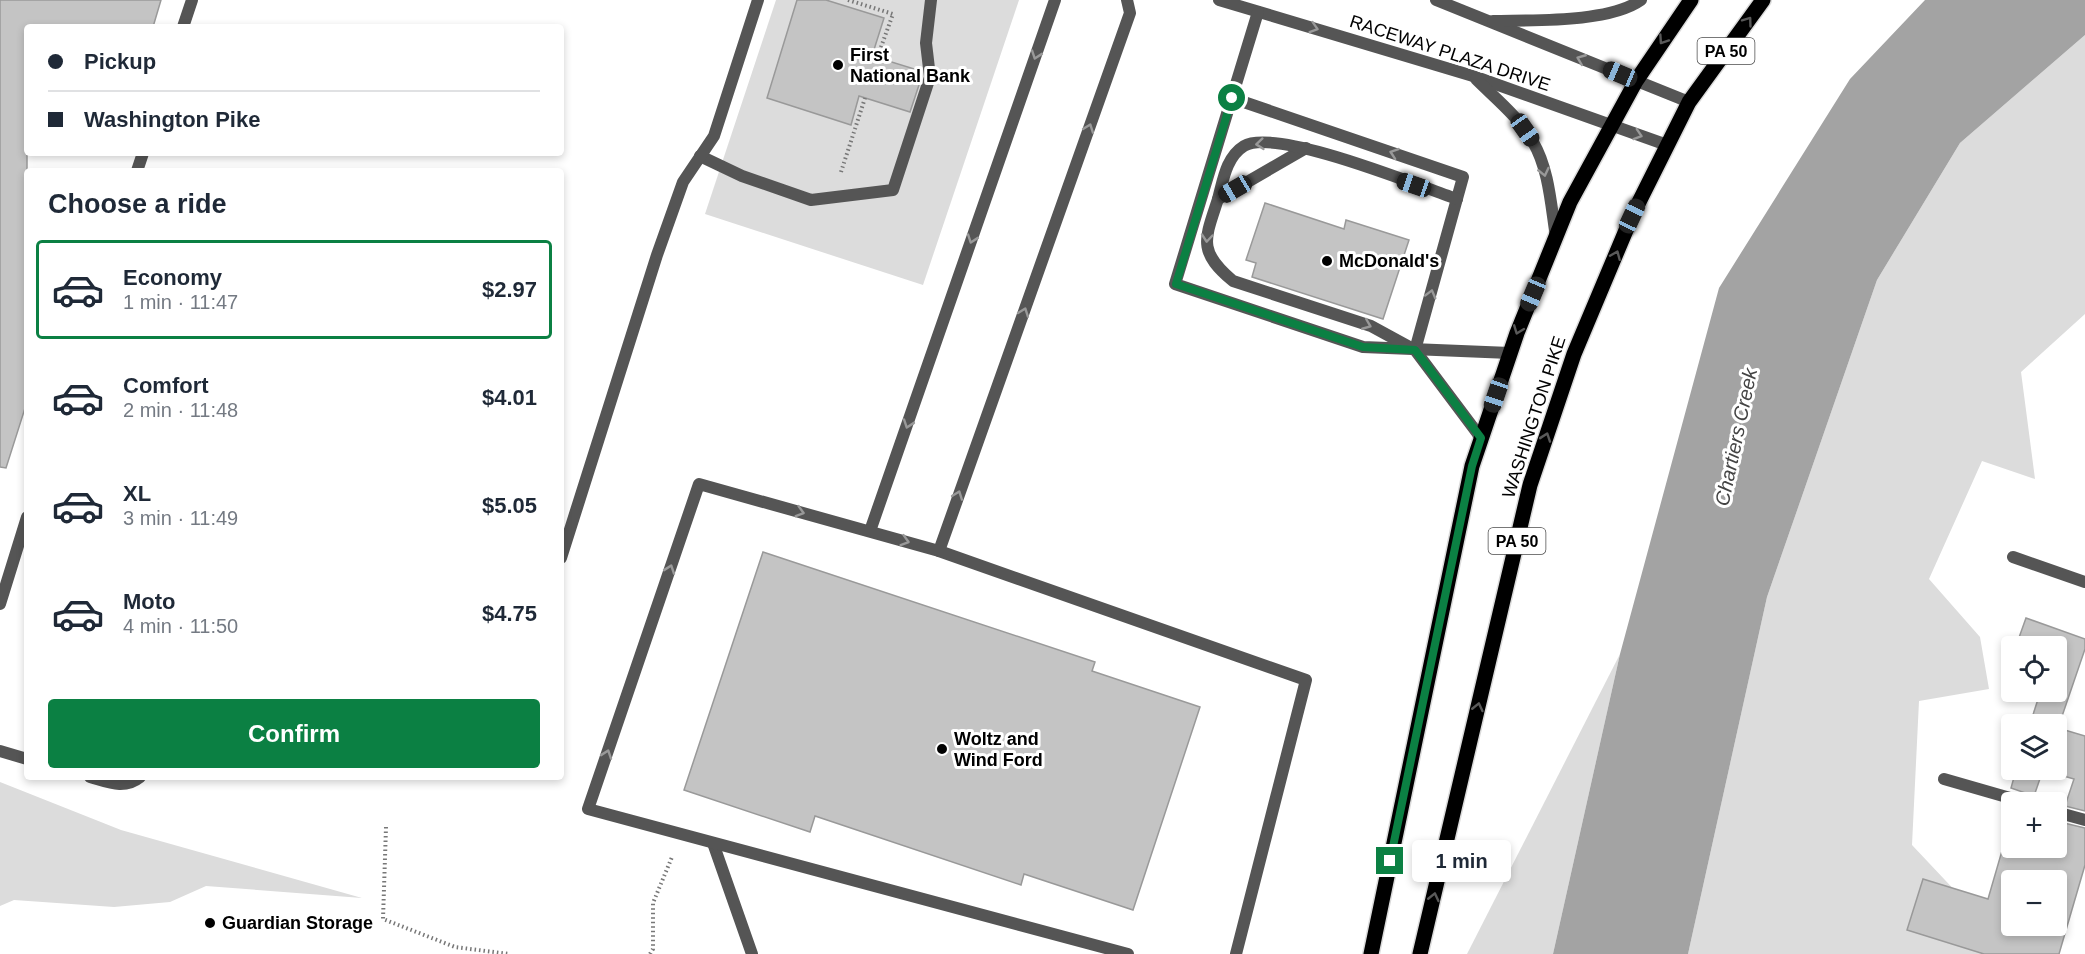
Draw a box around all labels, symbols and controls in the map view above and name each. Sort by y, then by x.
street label: RACEWAY PLAZA DRIVE [1347,11,1553,95]
one-way arrow [1741,16,1752,27]
one-way arrow [1308,21,1319,33]
one-way arrow [1659,34,1670,45]
road number: PA 50 [1698,38,1754,64]
place label: First National Bank [850,45,971,86]
text: Pickup [84,49,156,74]
one-way arrow [1030,49,1043,60]
one-way arrow [1577,54,1588,66]
marker: First National Bank [831,58,845,72]
car [1600,59,1640,89]
route start [1218,84,1245,111]
text: Washington Pike [84,107,260,132]
car [1507,110,1543,150]
one-way arrow [1081,123,1094,134]
one-way arrow [1632,128,1643,141]
one-way arrow [1256,137,1265,149]
one-way arrow [1389,148,1400,160]
one-way arrow [1537,167,1550,177]
car [1394,171,1434,199]
car [1215,172,1255,206]
text: Choose a ride [48,189,227,219]
car [1616,196,1648,236]
one-way arrow [1201,233,1214,242]
one-way arrow [966,234,979,244]
one-way arrow [1609,250,1621,261]
place label: McDonald's [1339,251,1439,271]
marker: McDonald's [1320,254,1334,268]
icon: car [51,263,105,317]
text: Economy [123,265,222,290]
car [1518,274,1548,314]
text: $2.97 [482,277,537,302]
one-way arrow [1424,289,1436,300]
text: 1 min · 11:47 [123,291,238,313]
one-way arrow [1016,307,1029,318]
one-way arrow [1362,318,1372,331]
one-way arrow [1513,324,1525,335]
street label: WASHINGTON PIKE [1498,334,1570,500]
water label: Chartiers Creek [1711,365,1762,508]
icon: car [51,371,105,425]
text: Comfort [123,373,209,398]
car [1482,375,1510,415]
text: $4.01 [482,385,537,410]
text: 2 min · 11:48 [123,399,238,421]
one-way arrow [902,418,915,429]
one-way arrow [1539,432,1551,443]
icon: car [51,479,105,533]
text: XL [123,481,151,506]
one-way arrow [951,491,964,501]
text: $5.05 [482,493,537,518]
one-way arrow [794,505,805,517]
text: 3 min · 11:49 [123,507,238,529]
road number: PA 50 [1488,528,1546,554]
one-way arrow [899,534,909,546]
one-way arrow [663,564,676,575]
icon: car [51,587,105,641]
text: Moto [123,589,176,614]
text: $4.75 [482,601,537,626]
text: 4 min · 11:50 [123,615,238,637]
map controls [2001,636,2067,936]
button: locate [2001,636,2067,702]
button: Confirm [48,699,540,768]
one-way arrow [1470,702,1483,712]
button: layers [2001,714,2067,780]
place label: Woltz and Wind Ford [954,729,1043,770]
marker: Woltz and Wind Ford [935,742,949,756]
one-way arrow [600,749,613,760]
button: + [2001,792,2067,858]
callout: 1 min [1411,840,1510,882]
route end [1376,847,1403,874]
text: 1 min [1435,850,1488,872]
button: − [2001,870,2067,936]
one-way arrow [1426,892,1439,902]
place label: Guardian Storage [222,913,373,933]
marker: Guardian Storage [203,916,217,930]

